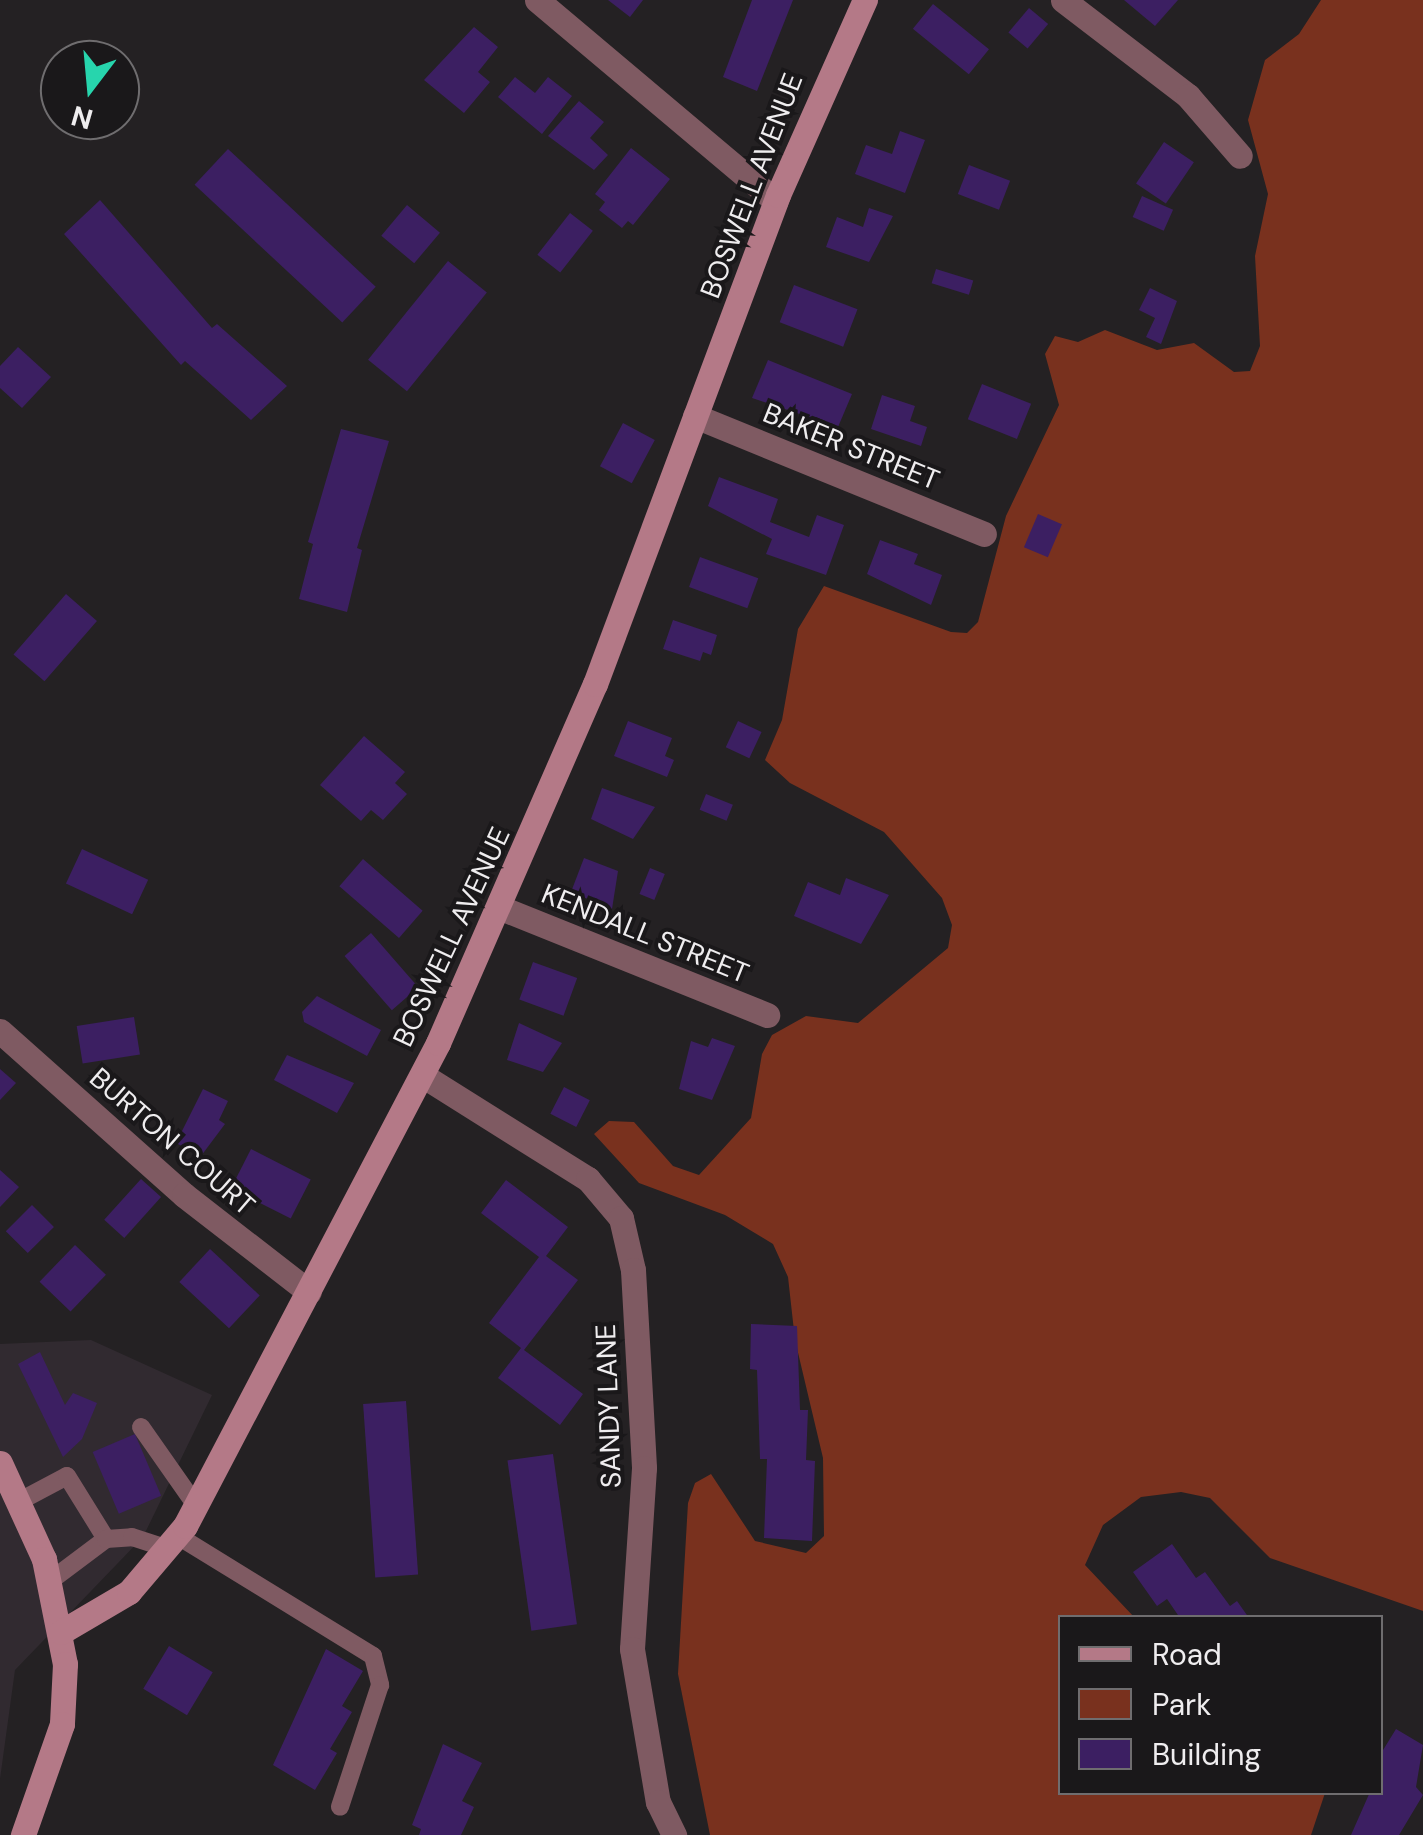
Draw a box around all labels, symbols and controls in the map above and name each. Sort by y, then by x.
north arrow [40,40,140,140]
street label: BOSWELL AVENUE [694,69,810,303]
text: N [67,97,97,138]
street label: BAKER STREET [758,396,944,498]
street label: BOSWELL AVENUE [386,822,518,1052]
street label: KENDALL STREET [537,877,753,991]
street label: BURTON COURT [83,1061,261,1223]
street label: SANDY LANE [589,1323,629,1489]
legend [1058,1615,1383,1795]
text: Road [1152,1635,1222,1674]
text: Park [1152,1685,1211,1724]
text: Building [1152,1735,1261,1774]

